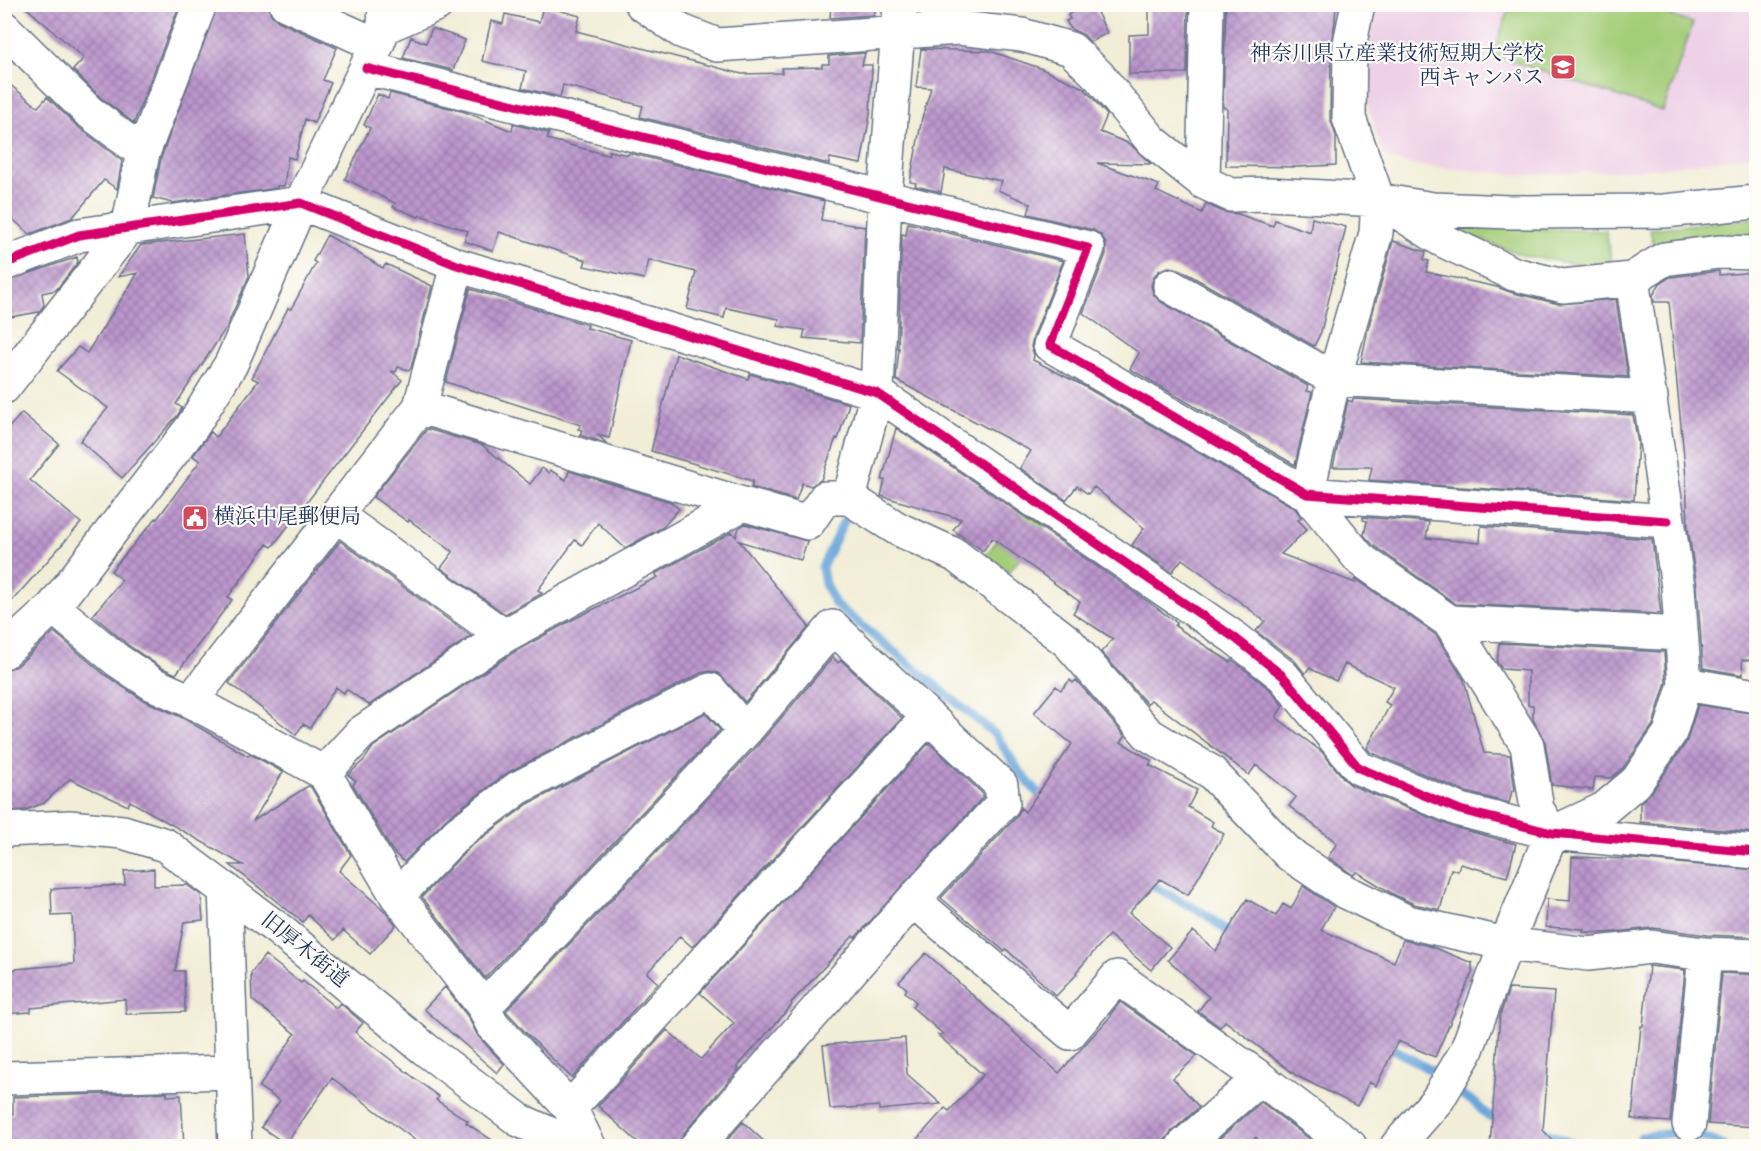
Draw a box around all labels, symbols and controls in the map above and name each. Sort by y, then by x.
place label: 神奈川県立産業技術短期大学校 西キャンパス [1250,40,1544,94]
school or university icon: 神奈川県立産業技術短期大学校 西キャンパス [1548,52,1578,82]
public building icon: 横浜中尾郵便局 [180,503,210,533]
place label: 横浜中尾郵便局 [214,503,361,533]
street label: 旧厚木街道 [254,906,354,996]

